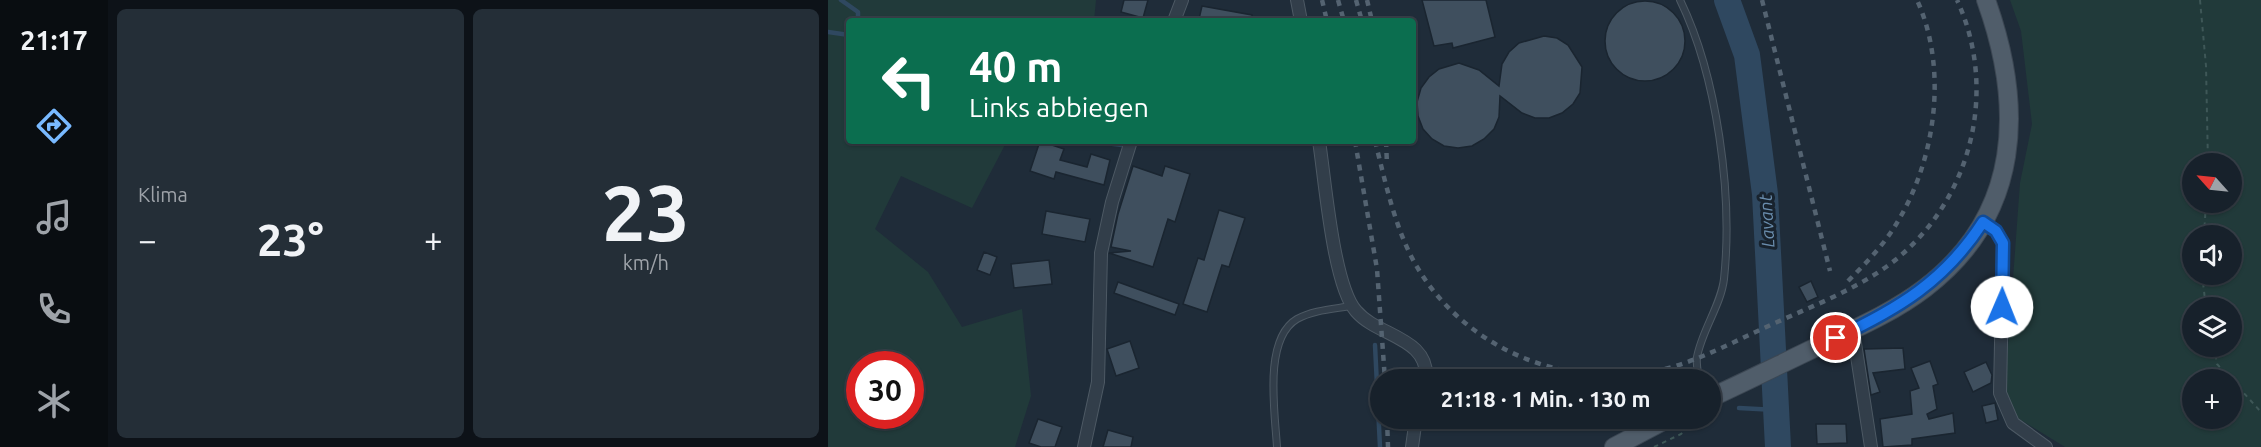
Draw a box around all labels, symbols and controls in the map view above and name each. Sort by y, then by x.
text: 21:17 [20,25,88,55]
icon: left [870,42,948,120]
text: 40 m [969,43,1063,90]
text: Links abbiegen [969,92,1149,122]
icon: directions [33,105,75,147]
north arrow [2182,153,2242,213]
map controls [2182,153,2242,429]
text: 23 [602,168,690,256]
text: Klima [138,183,188,206]
water label: Lavant [1755,193,1777,248]
icon: music [33,196,75,238]
text: 23° [257,214,324,265]
text: − [138,221,157,258]
text: + [424,221,443,258]
button: sound [2182,225,2242,285]
text: km/h [623,251,669,274]
position arrow [1970,275,2034,339]
icon: phone [33,288,75,330]
button: layers [2182,297,2242,357]
pin [1810,312,1861,363]
icon: arrive [1819,321,1852,354]
speed limit sign: 30 [846,351,924,429]
button: + [2182,369,2242,429]
icon: climate [33,380,75,422]
text: 21:18 · 1 Min. · 130 m [1441,386,1650,411]

